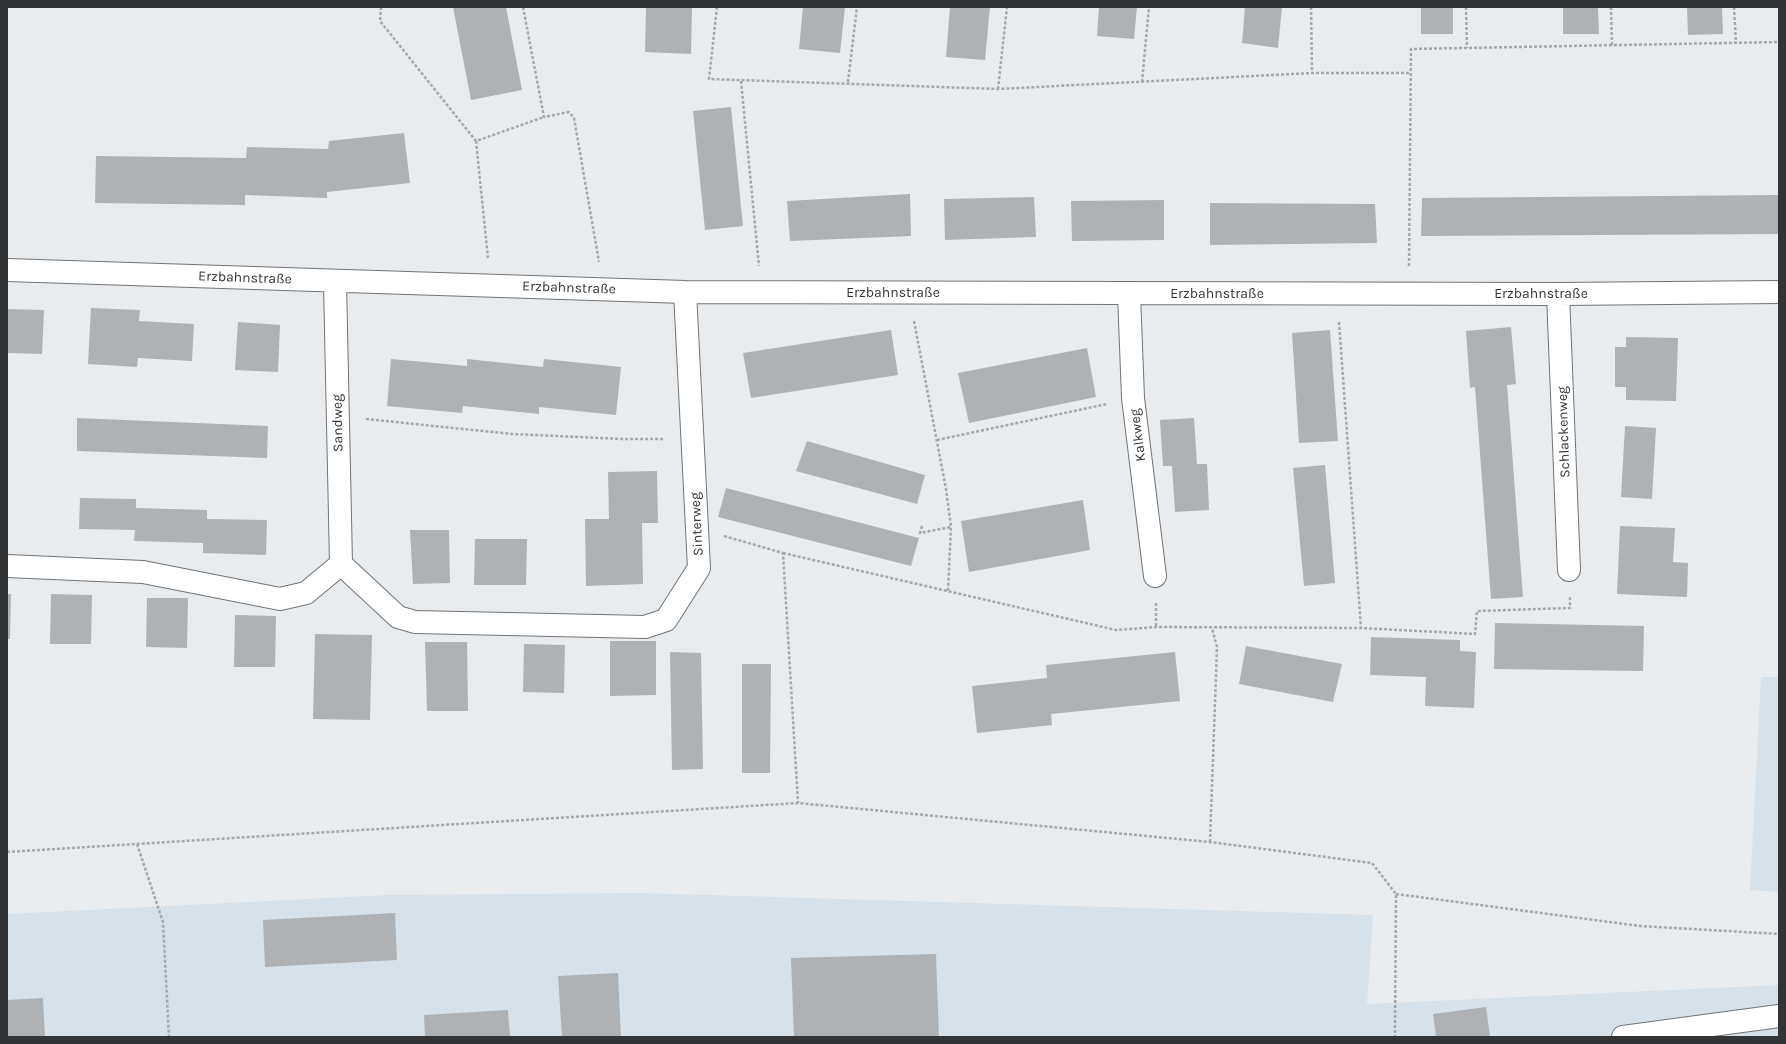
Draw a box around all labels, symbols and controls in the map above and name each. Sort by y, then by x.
street label: Erzbahnstraße [198,268,292,288]
street label: Erzbahnstraße [522,278,616,298]
street label: Erzbahnstraße [846,285,940,301]
street label: Erzbahnstraße [1170,286,1264,302]
street label: Erzbahnstraße [1494,286,1588,302]
street label: Schlackenweg [1554,386,1574,478]
street label: Sandweg [329,394,347,452]
street label: Kalkweg [1126,408,1150,462]
street label: Sinterweg [687,492,707,556]

